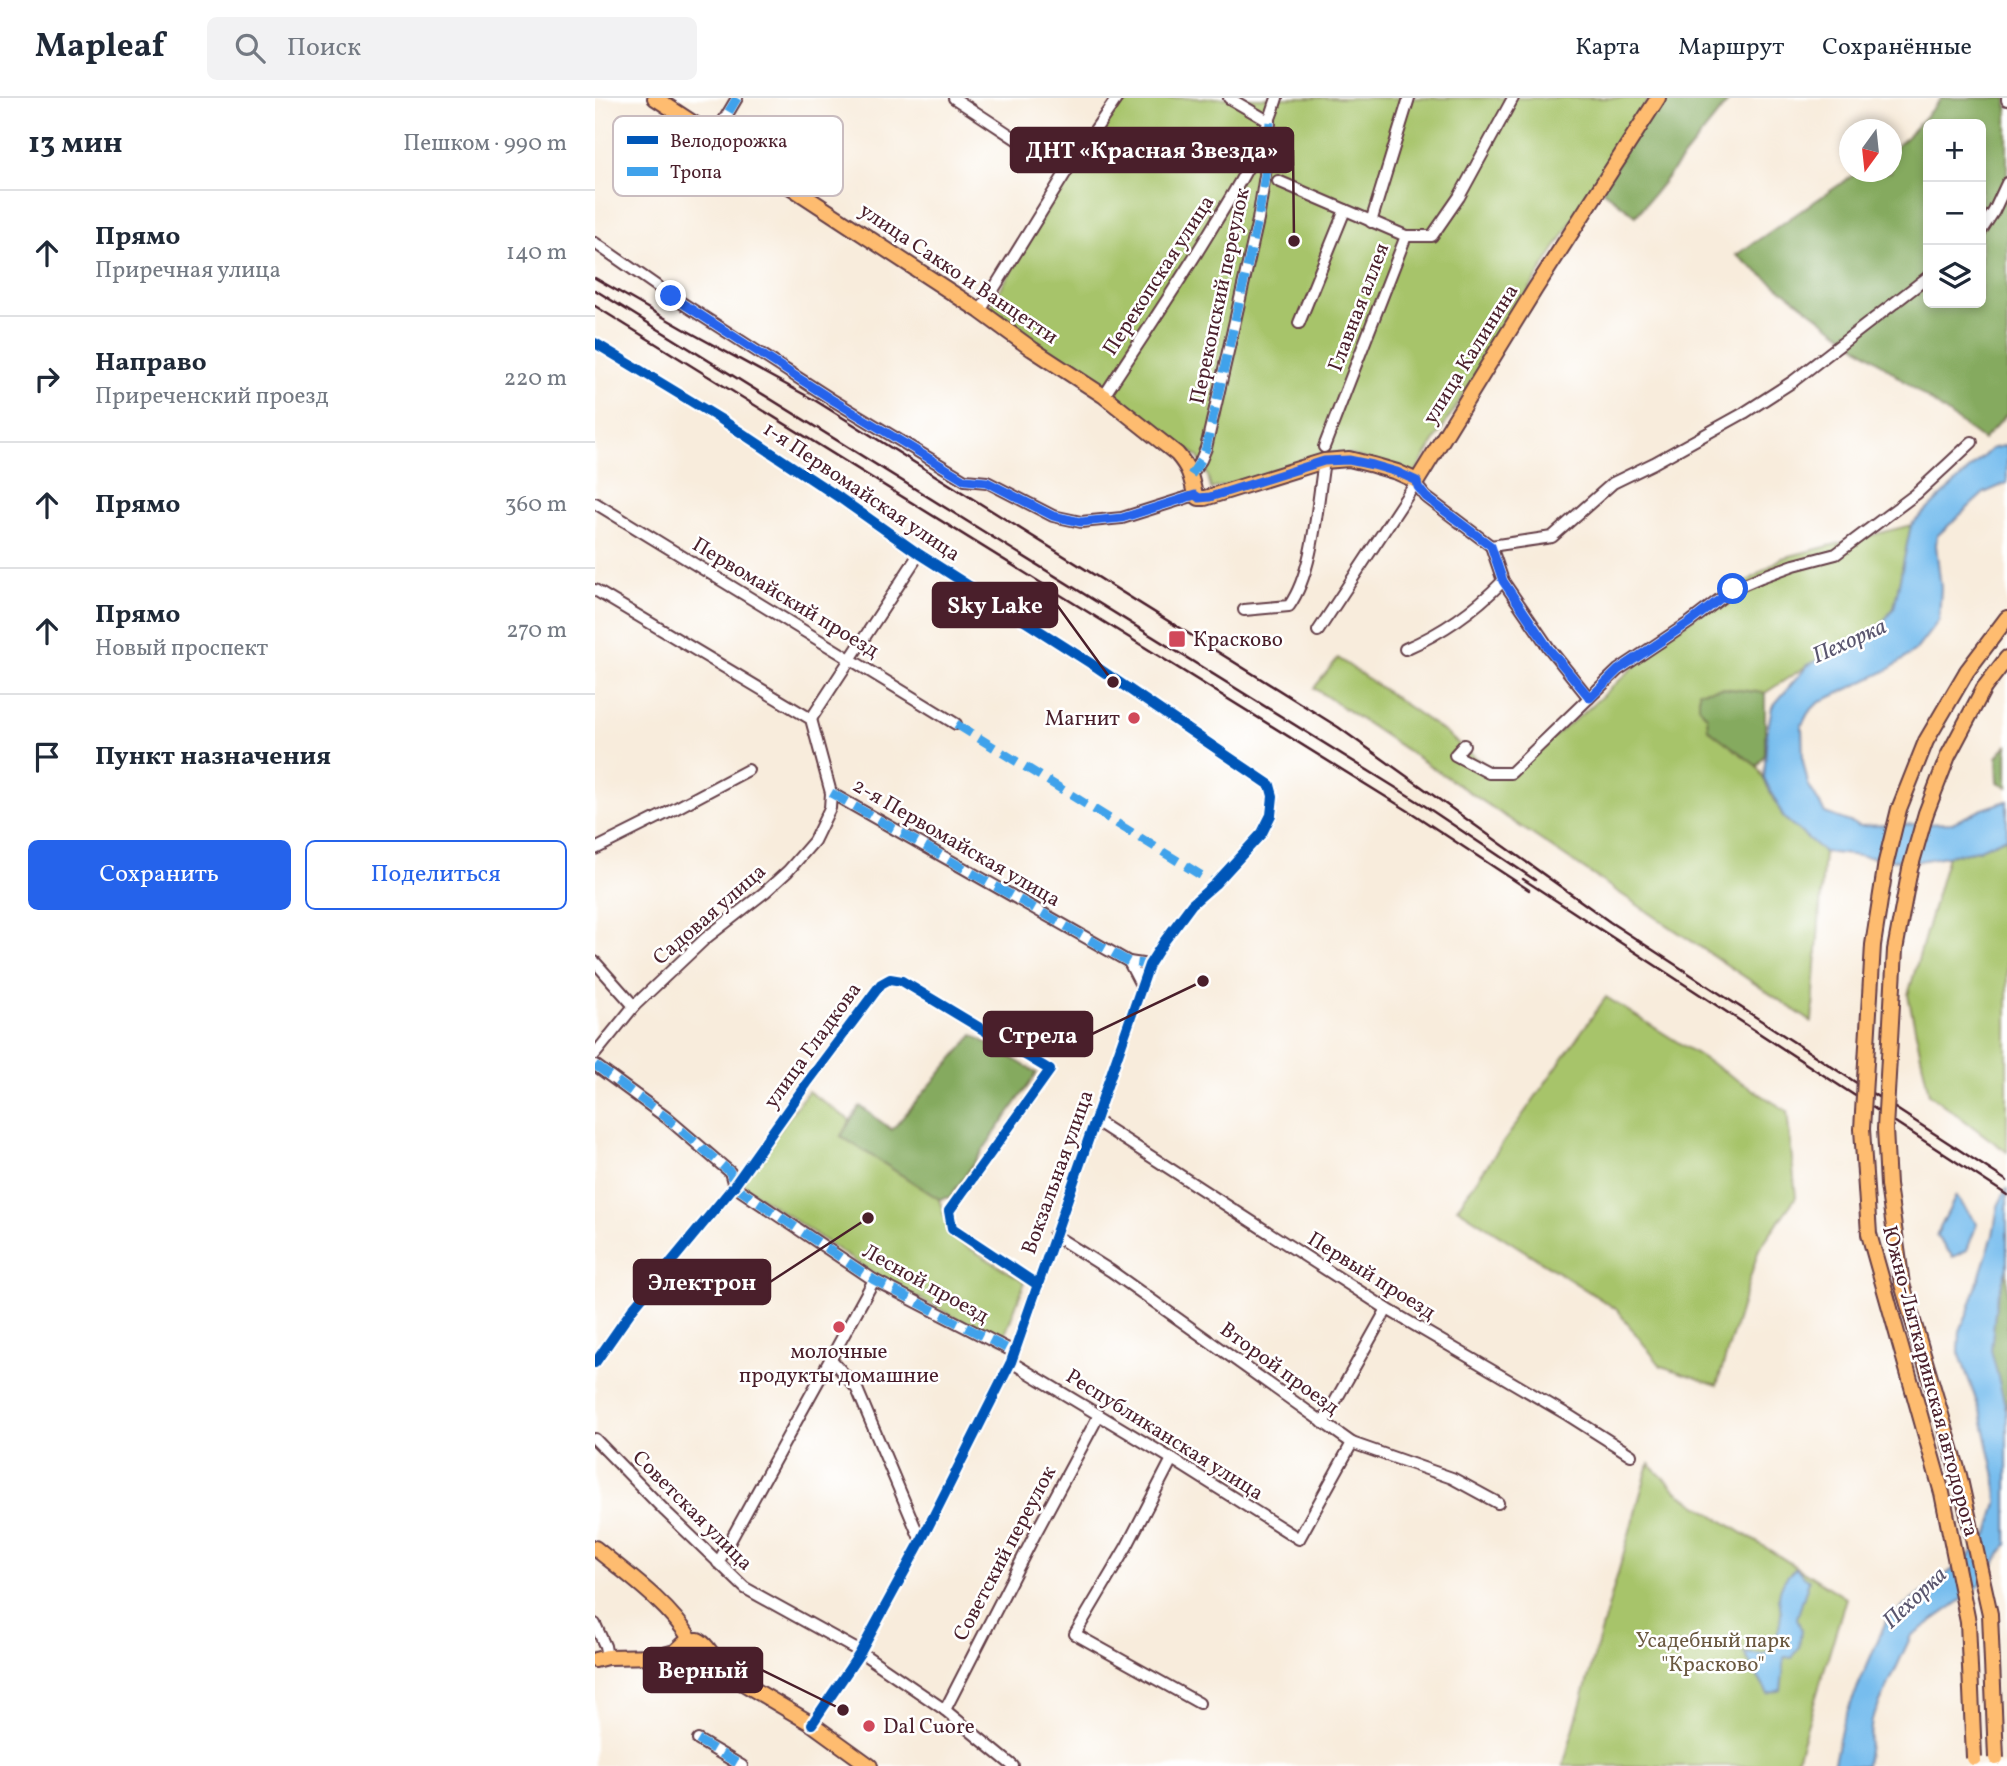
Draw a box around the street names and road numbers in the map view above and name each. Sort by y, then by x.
street label: Перекопский переулок [1183,185,1258,407]
street label: Перекопская улица [1096,190,1222,362]
street label: улица Сакко и Ванцетти [853,197,1064,352]
street label: Главная аллея [1322,239,1397,376]
street label: улица Калинина [1416,279,1526,431]
street label: 1-я Первомайская улица [757,415,966,569]
street label: Первомайский проезд [686,531,884,666]
street label: 2-я Первомайская улица [847,772,1066,915]
street label: Садовая улица [647,858,773,972]
street label: улица Гладкова [757,977,869,1115]
street label: Вокзальная улица [1015,1086,1102,1259]
street label: Южно-Лыткаринская автодорога [1874,1223,1985,1540]
street label: Первый проезд [1301,1225,1441,1327]
street label: Лесной проезд [857,1237,994,1331]
street label: Второй проезд [1213,1316,1345,1423]
street label: Республиканская улица [1060,1362,1269,1508]
street label: Советская улица [625,1444,759,1578]
street label: Советский переулок [947,1461,1064,1647]

